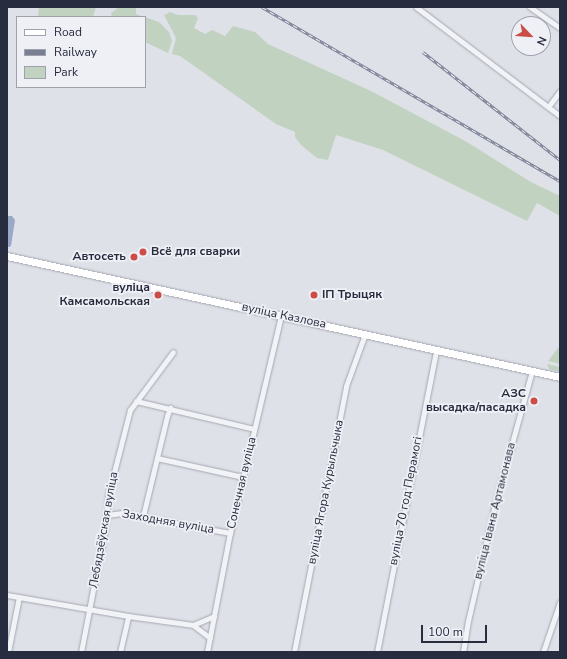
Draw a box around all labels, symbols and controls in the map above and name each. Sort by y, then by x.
legend [16,16,146,88]
north arrow [511,16,551,56]
text: Road [54,24,82,40]
text: N [533,34,550,48]
text: Railway [54,44,97,60]
text: Park [54,64,78,80]
place label: Всё для сварки [151,245,240,259]
marker: Всё для сварки [138,247,148,257]
place label: Автосеть [73,250,126,264]
marker: Автосеть [129,252,139,262]
place label: вуліца Камсамольская [59,281,150,309]
place label: ІП Трыцяк [322,288,382,302]
marker: вуліца Камсамольская [153,290,163,300]
marker: ІП Трыцяк [309,290,319,300]
street label: вуліца Казлова [241,300,327,332]
place label: АЗС высадка/пасадка [426,387,526,415]
marker: АЗС высадка/пасадка [529,396,539,406]
street label: вуліца Ягора Курыльчыка [305,419,347,565]
street label: вуліца 70 год Перамогі [386,435,426,567]
street label: Сонечная вуліца [224,436,260,530]
street label: вуліца Івана Артамонава [471,441,519,581]
street label: Лебядзёўская вуліца [87,470,121,590]
street label: Заходняя вуліца [121,507,215,537]
scale bar [423,617,489,643]
text: 100 m [428,624,463,640]

